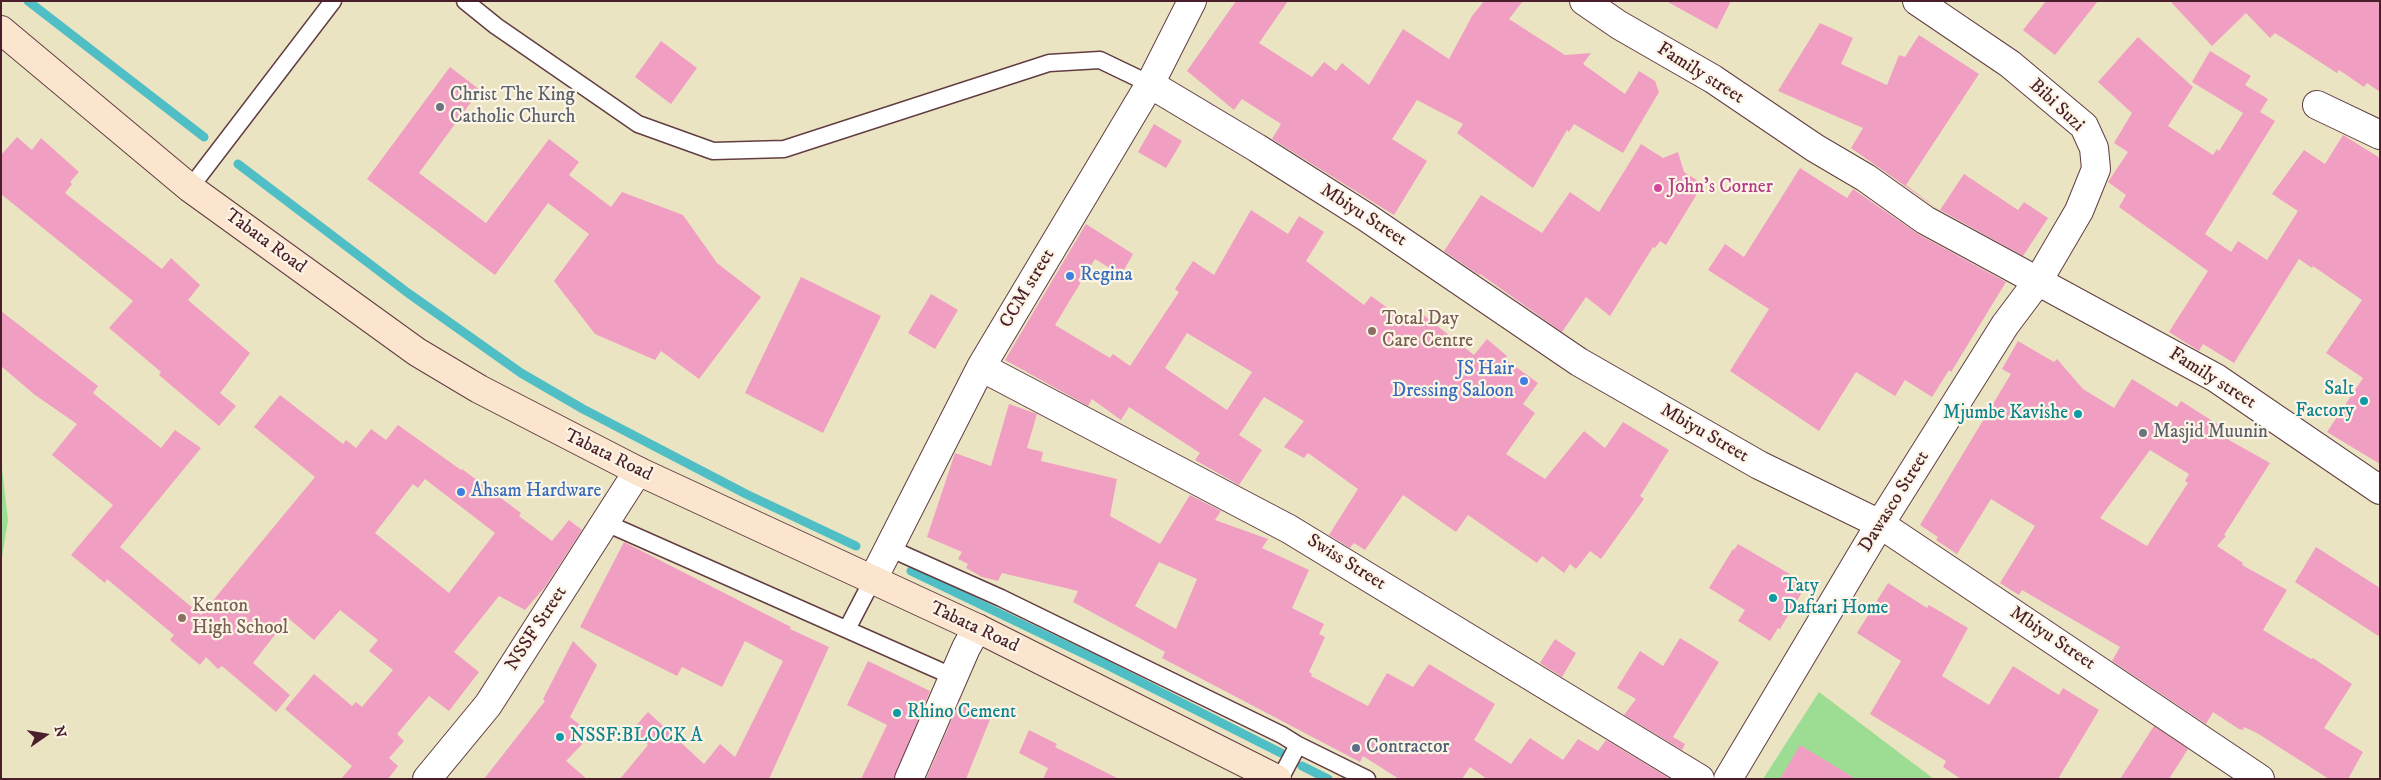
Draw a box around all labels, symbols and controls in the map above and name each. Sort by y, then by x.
street label: Family street [1652,38,1748,110]
street label: Bibi Suzi [2024,75,2088,137]
place label: Christ The King Catholic Church [450,85,576,129]
marker: Christ The King Catholic Church [434,101,446,113]
place label: John's Corner [1668,177,1773,199]
street label: Mbiyu Street [1316,180,1410,252]
marker: John's Corner [1652,182,1664,194]
street label: Tabata Road [220,205,310,279]
street label: CCM street [996,245,1060,333]
place label: Regina [1080,265,1133,287]
marker: Regina [1064,270,1076,282]
place label: Total Day Care Centre [1382,309,1473,353]
marker: Total Day Care Centre [1366,325,1378,337]
street label: Family street [2164,343,2260,415]
place label: JS Hair Dressing Saloon [1392,359,1514,403]
marker: JS Hair Dressing Saloon [1518,375,1530,387]
place label: Salt Factory [2295,379,2354,423]
marker: Salt Factory [2358,395,2370,407]
street label: Mbiyu Street [1656,400,1752,468]
place label: Mjumbe Kavishe [1943,403,2068,425]
marker: Mjumbe Kavishe [2072,408,2084,420]
place label: Masjid Muunin [2153,422,2268,444]
street label: Tabata Road [560,425,656,487]
marker: Masjid Muunin [2137,427,2149,439]
street label: Dawasco Street [1855,447,1935,557]
place label: Ahsam Hardware [471,481,601,503]
marker: Ahsam Hardware [455,486,467,498]
street label: Swiss Street [1302,530,1390,596]
place label: Taty Daftari Home [1783,576,1888,620]
street label: NSSF Street [501,583,573,675]
marker: Taty Daftari Home [1767,592,1779,604]
place label: Kenton High School [192,596,288,640]
street label: Tabata Road [926,598,1022,658]
street label: Mbiyu Street [2005,602,2099,676]
marker: Kenton High School [176,612,188,624]
place label: Rhino Cement [907,702,1016,724]
marker: Rhino Cement [891,707,903,719]
north arrow [20,710,70,760]
text: N [50,724,70,739]
place label: NSSF:BLOCK A [570,726,703,748]
marker: NSSF:BLOCK A [554,731,566,743]
place label: Contractor [1366,737,1449,759]
marker: Contractor [1350,742,1362,754]

